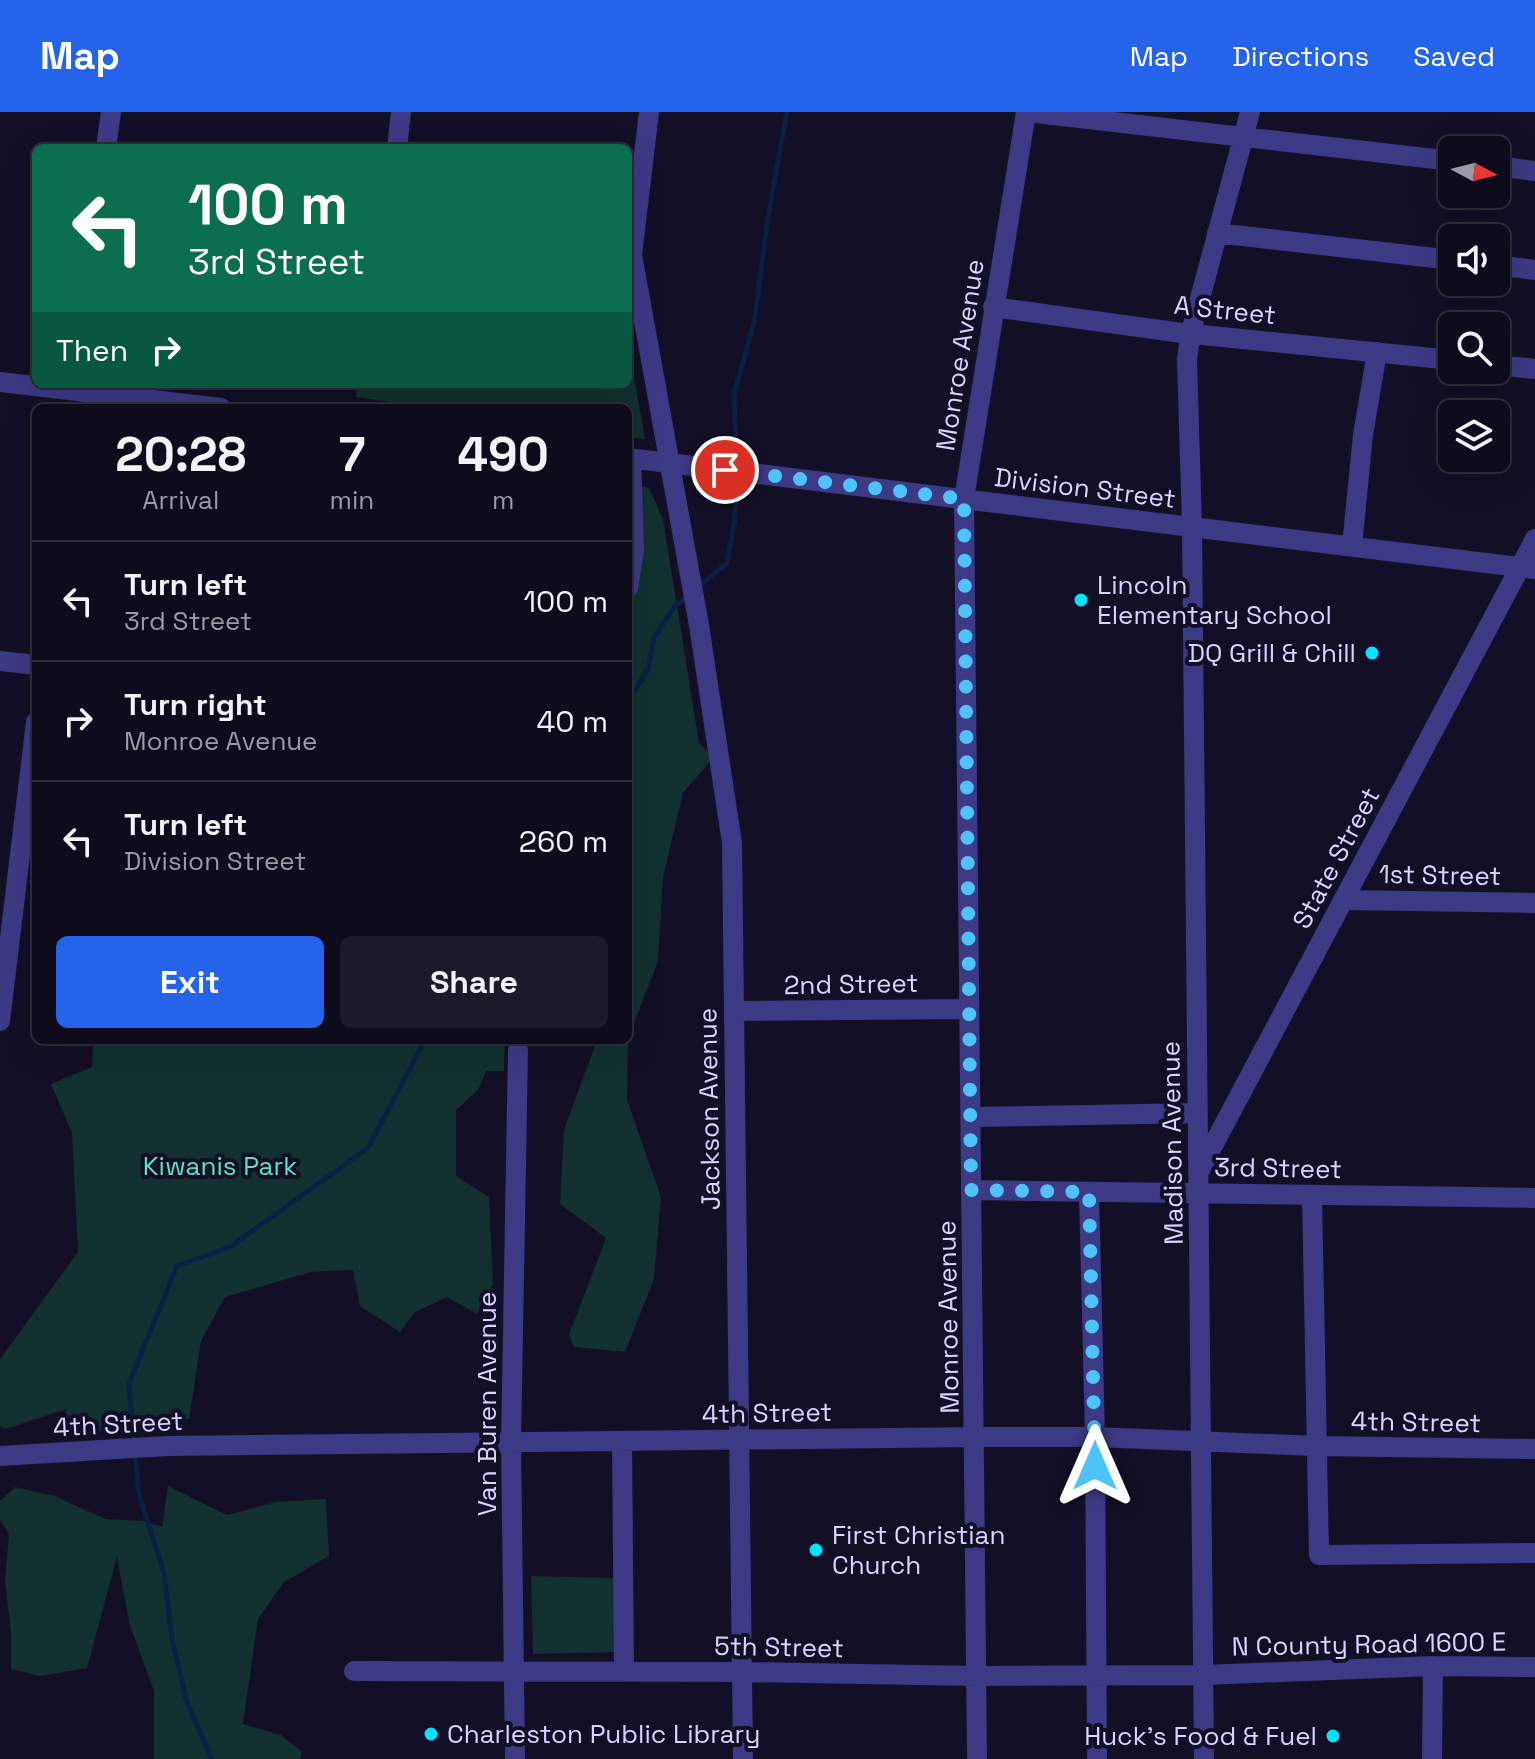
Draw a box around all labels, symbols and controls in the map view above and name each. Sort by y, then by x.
text: Map [40,32,120,80]
text: Map [1130,38,1188,74]
text: Directions [1232,38,1369,74]
text: Saved [1413,38,1495,74]
north arrow [1438,136,1510,208]
map controls [1438,136,1510,472]
text: 100 m [188,169,348,240]
icon: left [56,176,160,280]
button: sound [1438,224,1510,296]
text: 3rd Street [188,239,365,285]
street label: Monroe Avenue [928,257,992,453]
street label: A Street [1172,288,1278,332]
button: search [1438,312,1510,384]
icon: right [144,328,188,372]
text: Then [56,331,128,370]
button: layers [1438,400,1510,472]
text: 20:28 [115,424,246,485]
text: 7 [339,424,365,485]
text: 490 [457,424,549,485]
pin [691,436,759,504]
icon: arrive [703,448,747,492]
street label: Division Street [993,460,1177,516]
text: Arrival [142,483,219,517]
text: min [330,483,374,517]
text: m [492,483,514,517]
text: Turn left [124,565,247,604]
place label: Lincoln Elementary School [1097,568,1332,632]
icon: left [56,579,100,623]
text: 100 m [523,582,608,621]
marker: Lincoln Elementary School [1072,591,1090,609]
text: 3rd Street [124,604,252,638]
place label: DQ Grill & Chill [1188,636,1356,670]
marker: DQ Grill & Chill [1363,644,1381,662]
text: Turn right [124,685,267,724]
icon: right [56,699,100,743]
text: 40 m [537,702,608,741]
text: Monroe Avenue [124,724,317,758]
street label: State Street [1285,782,1387,934]
text: Turn left [124,805,247,844]
icon: left [56,819,100,863]
text: 260 m [519,822,608,861]
text: Division Street [124,844,306,878]
street label: 1st Street [1379,857,1501,893]
button: Exit [56,936,324,1028]
button: Share [340,936,608,1028]
street label: 2nd Street [783,966,919,1002]
street label: Jackson Avenue [690,1007,728,1211]
street label: Madison Avenue [1153,1041,1191,1245]
park label: Kiwanis Park [143,1149,297,1183]
street label: 3rd Street [1214,1150,1342,1186]
street label: Monroe Avenue [929,1220,967,1414]
street label: Van Buren Avenue [470,1292,504,1516]
street label: 4th Street [702,1395,832,1431]
street label: 4th Street [52,1404,184,1444]
street label: 4th Street [1351,1404,1481,1440]
position arrow [1053,1424,1137,1508]
place label: First Christian Church [832,1518,1005,1582]
marker: First Christian Church [807,1541,825,1559]
street label: N County Road 1600 E [1231,1625,1507,1663]
street label: 5th Street [714,1629,844,1665]
place label: Charleston Public Library [447,1717,760,1751]
place label: Huck's Food & Fuel [1084,1719,1317,1753]
marker: Charleston Public Library [422,1725,440,1743]
marker: Huck's Food & Fuel [1324,1727,1342,1745]

